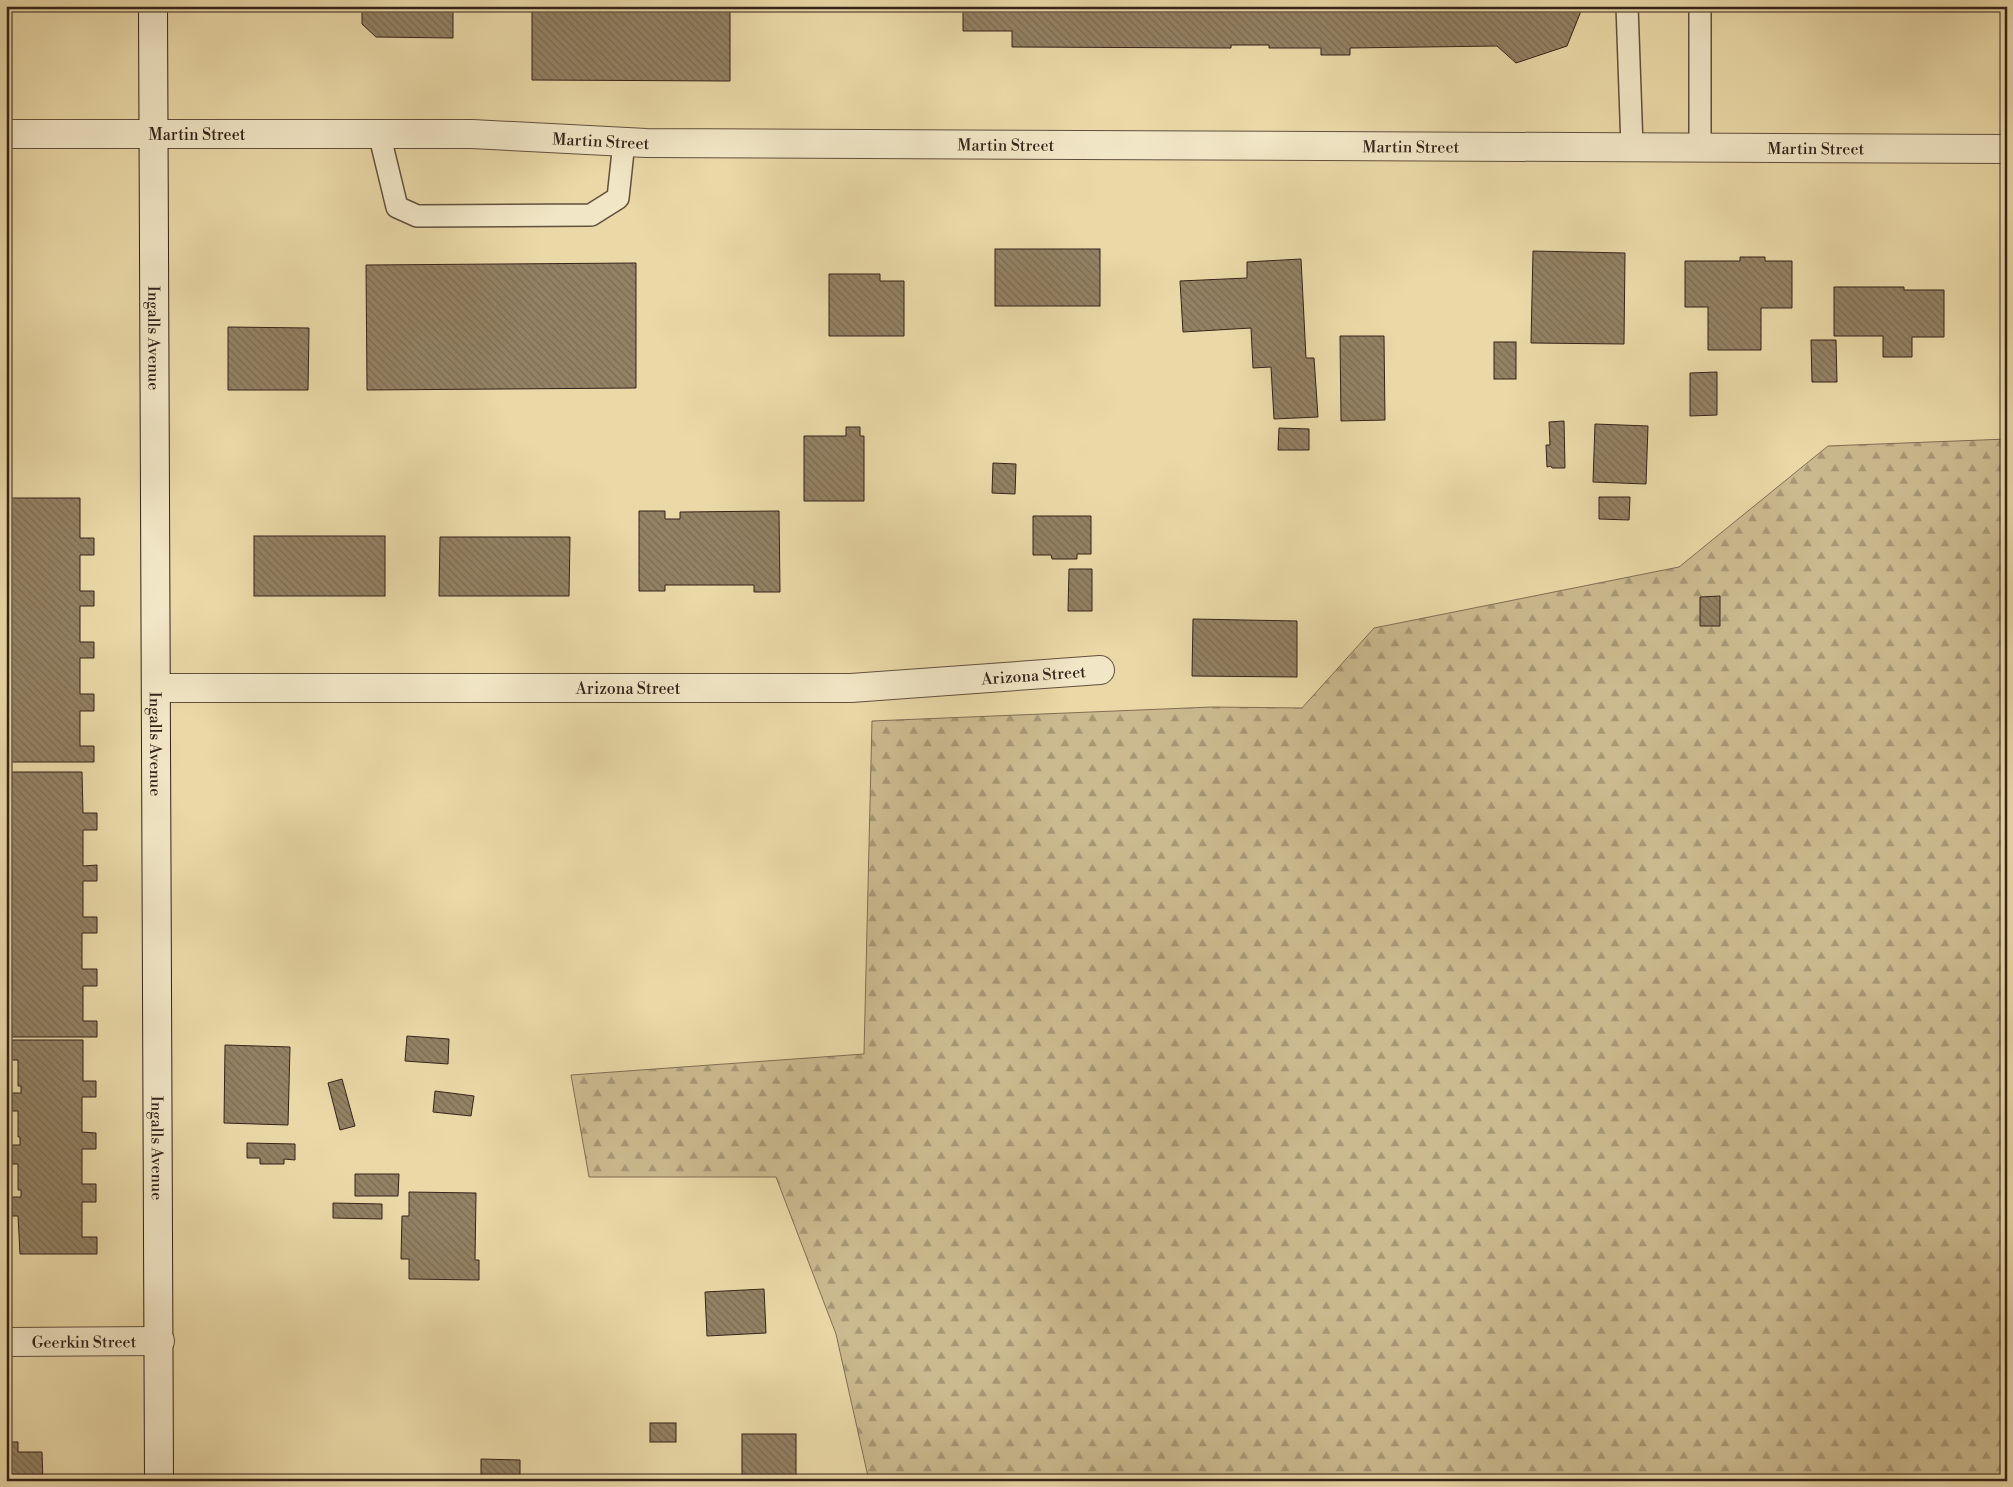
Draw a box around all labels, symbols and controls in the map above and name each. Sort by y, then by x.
street label: Martin Street [149,125,246,145]
street label: Martin Street [552,129,650,154]
street label: Martin Street [957,135,1055,156]
street label: Martin Street [1362,137,1460,158]
street label: Martin Street [1767,139,1865,159]
street label: Ingalls Avenue [143,286,164,390]
street label: Arizona Street [980,662,1087,690]
street label: Arizona Street [575,679,681,699]
street label: Ingalls Avenue [145,692,165,796]
street label: Ingalls Avenue [146,1096,167,1200]
street label: Geerkin Street [32,1332,137,1353]

